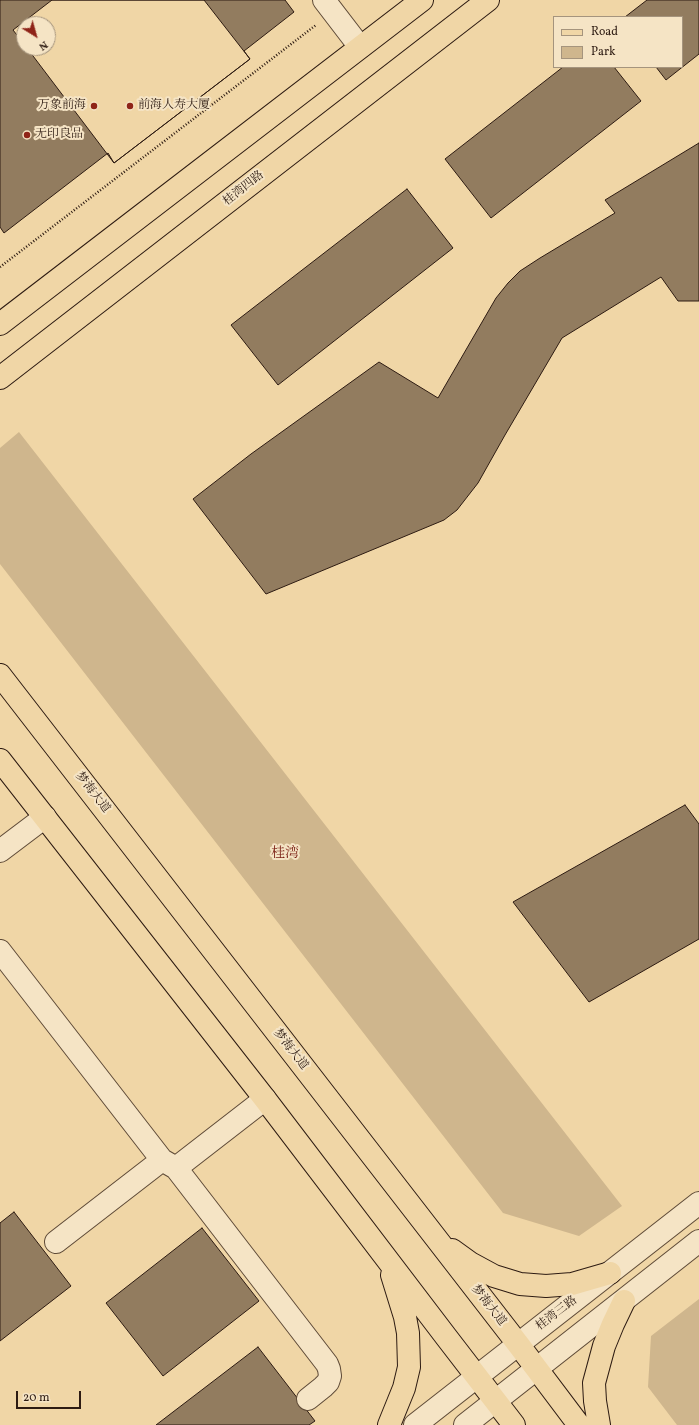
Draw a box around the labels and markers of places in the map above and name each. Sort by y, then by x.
place label: 万象前海 [38,99,86,113]
place label: 前海人寿大厦 [138,99,210,113]
marker: 万象前海 [89,101,99,111]
marker: 前海人寿大厦 [125,101,135,111]
place label: 无印良品 [35,128,83,142]
marker: 无印良品 [22,130,32,140]

